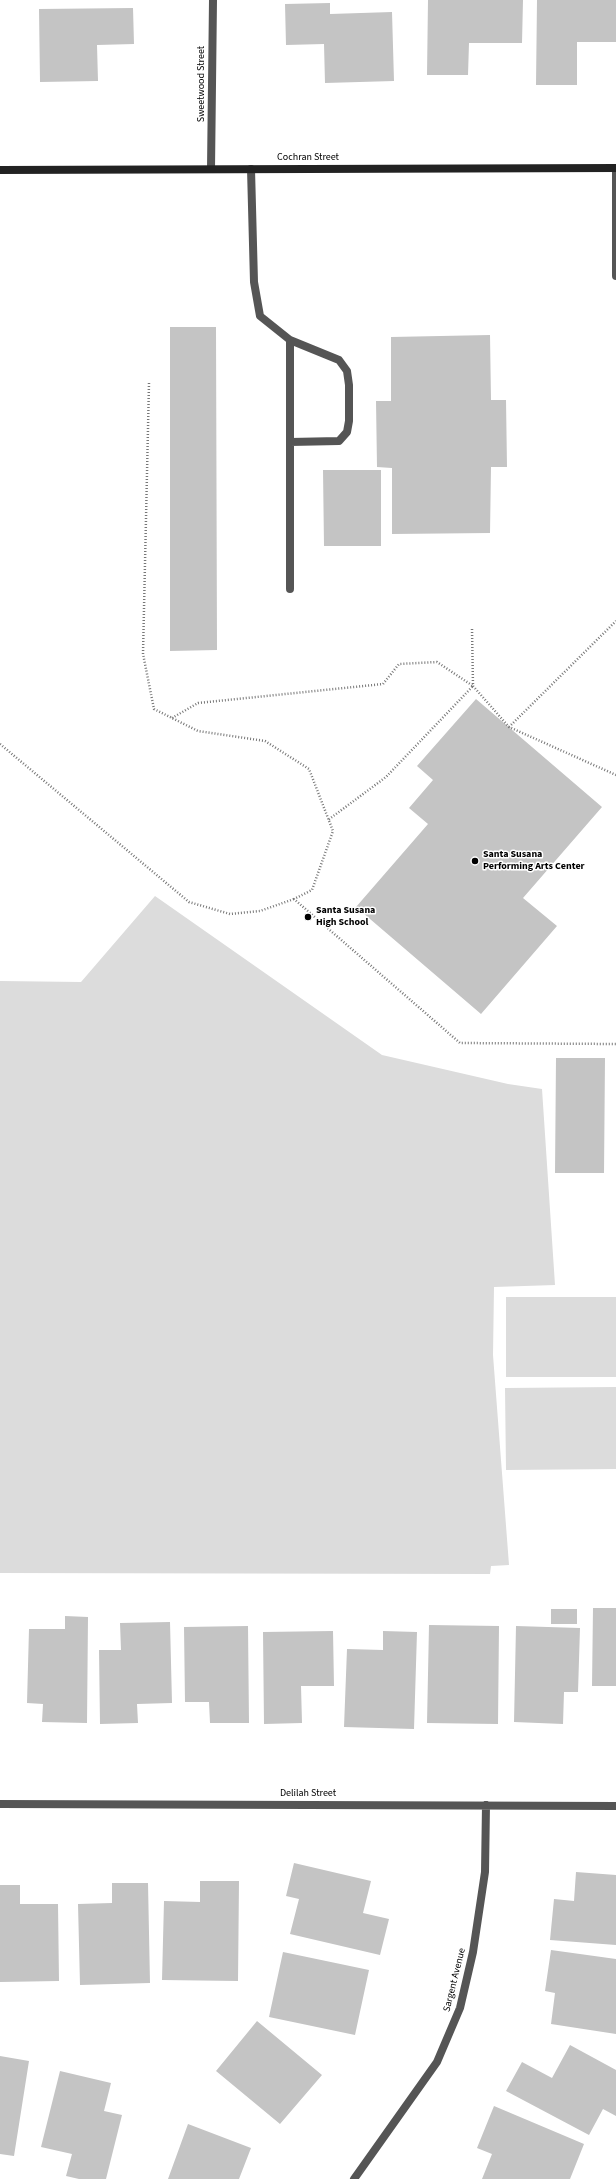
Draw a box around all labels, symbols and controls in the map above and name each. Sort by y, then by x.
street label: Sweetwood Street [196,46,208,122]
street label: Cochran Street [277,152,339,164]
place label: Santa Susana Performing Arts Center [483,849,585,872]
marker: Santa Susana Performing Arts Center [470,856,480,866]
place label: Santa Susana High School [316,905,375,928]
marker: Santa Susana High School [303,912,313,922]
street label: Delilah Street [280,1788,336,1800]
street label: Sargent Avenue [441,1947,469,2013]

